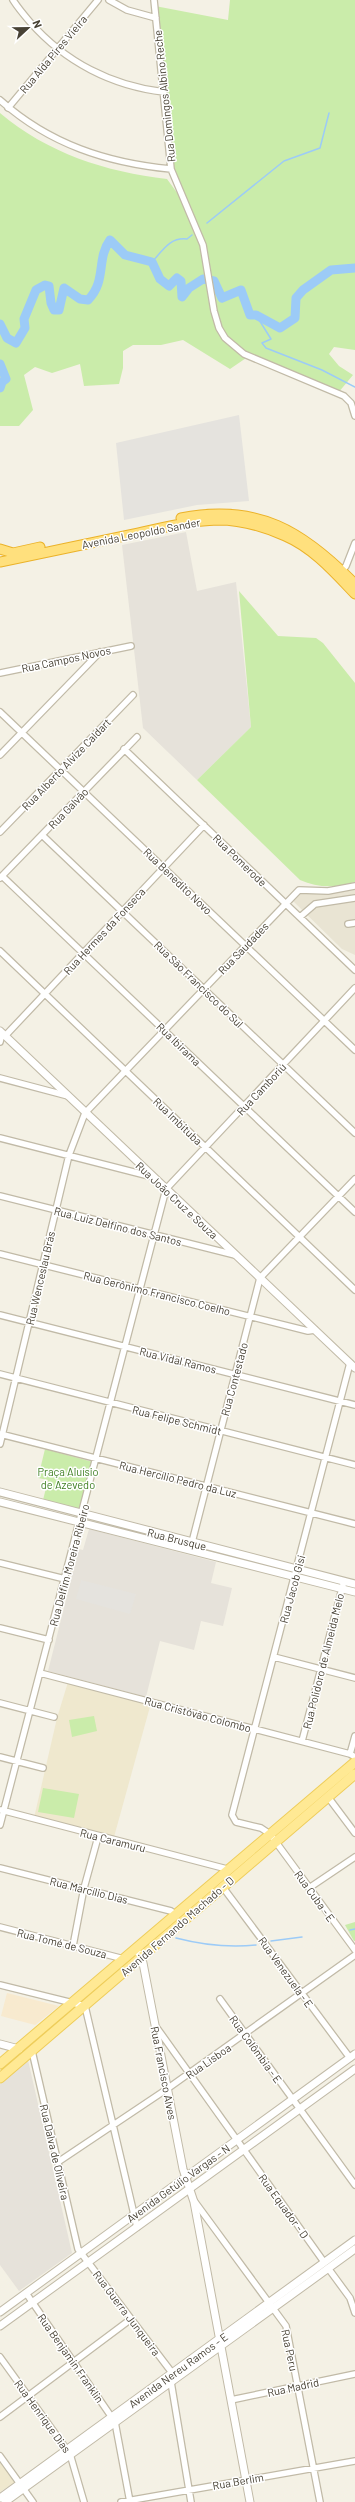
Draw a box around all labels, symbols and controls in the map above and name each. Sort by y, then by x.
north arrow [8,8,48,48]
street label: Rua Alda Pires Vieira [17,12,89,96]
text: N [30,18,45,30]
street label: Rua Domingos Albino Reche [151,29,177,163]
street label: Avenida Leopoldo Sander [81,515,201,551]
street label: Rua Campos Novos [20,643,112,675]
street label: Rua Alberto Alvize Caldart [19,715,113,813]
street label: Rua Galvão [45,785,91,831]
street label: Rua Pomerode [210,831,270,889]
street label: Rua Benedito Novo [141,845,215,917]
street label: Rua Hermes da Fonseca [60,885,148,977]
street label: Rua Saudades [215,919,271,977]
street label: Rua São Francisco do Sul [152,938,246,1030]
street label: Rua Ibirama [154,1020,204,1068]
street label: Rua Camboriú [234,1060,288,1118]
street label: Rua Imbituba [151,1095,205,1147]
street label: Rua João Cruz e Souza [133,1159,221,1241]
street label: Rua Luiz Delfino dos Santos [53,1204,183,1248]
street label: Rua Wenceslau Brás [23,1230,57,1326]
street label: Rua Gerônimo Francisco Coelho [82,1268,232,1318]
street label: Rua Contestado [218,1341,250,1417]
street label: Rua Vidal Ramos [138,1344,218,1376]
street label: Rua Felipe Schmidt [131,1403,223,1437]
street label: Rua Hercílio Pedro da Luz [118,1458,238,1500]
park label: Praça Aluísio de Azevedo [37,1465,99,1491]
street label: Rua Delfim Moreira Ribeiro [46,1502,92,1628]
street label: Rua Brusque [146,1525,208,1553]
street label: Rua Jacob Gisi [277,1553,307,1624]
street label: Rua Polidoro de Almeida Melo [300,1592,346,1730]
street label: Rua Cristóvão Colombo [143,1694,253,1734]
street label: Rua Caramuru [79,1826,147,1854]
street label: Rua Cuba - E [292,1868,338,1924]
street label: Avenida Fernando Machado - D [118,1873,236,1979]
street label: Rua Marcílio Dias [49,1874,129,1906]
street label: Rua Tomé de Souza [16,1926,108,1960]
street label: Rua Venezuela - E [256,1934,316,2010]
street label: Rua Colômbia - E [227,2013,285,2086]
street label: Rua Francisco Alves [149,2025,179,2121]
street label: Rua Lisboa [183,2041,233,2081]
street label: Rua Dalva de Oliveira [38,2103,72,2201]
street label: Avenida Getúlio Vargas - N [124,2141,232,2225]
street label: Rua Equador - D [256,2171,312,2241]
street label: Rua Guerra Junqueira [91,2268,163,2358]
street label: Rua Benjamin Franklin [35,2311,107,2405]
street label: Rua Peru [279,2328,301,2372]
street label: Avenida Nereu Ramos - E [126,2330,230,2410]
street label: Rua Madrid [266,2375,320,2399]
street label: Rua Henrique Dias [12,2377,74,2455]
street label: Rua Berlim [211,2470,265,2492]

